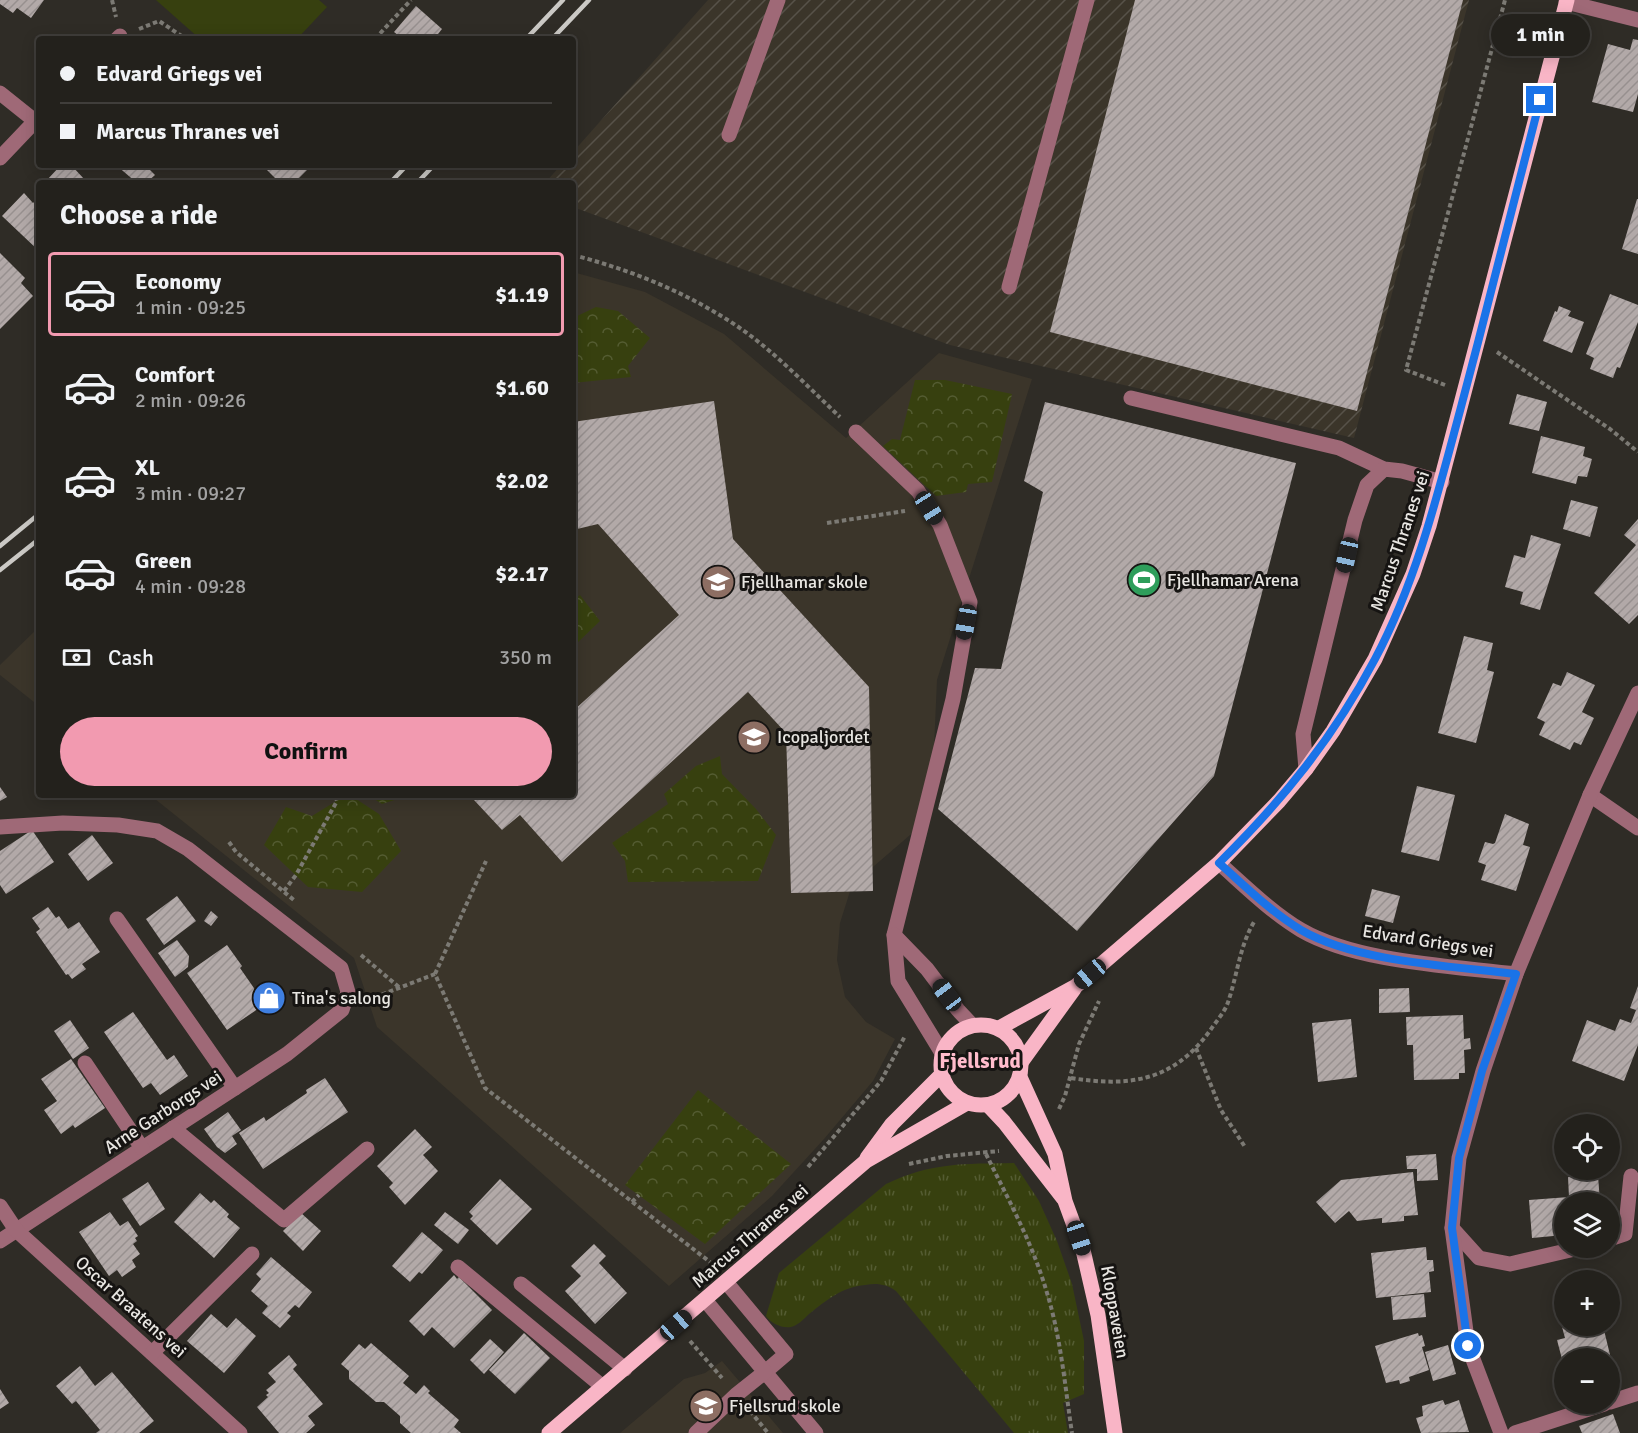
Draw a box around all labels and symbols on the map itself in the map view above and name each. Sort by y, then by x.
callout: 1 min [1490,13,1590,55]
route end [1526,86,1553,113]
street label: Marcus Thranes vei [1366,468,1434,614]
car [912,488,946,528]
car [1334,535,1360,575]
sports icon: Fjellhamar Arena [1126,562,1162,598]
school or university icon: Fjellhamar skole [700,564,736,600]
place label: Fjellhamar Arena [1167,569,1299,591]
place label: Fjellhamar skole [741,571,868,593]
car [954,603,978,641]
school or university icon: Icopaljordet [736,719,772,755]
place label: Icopaljordet [777,726,870,748]
street label: Edvard Griegs vei [1361,920,1495,962]
car [1070,956,1110,992]
car [929,975,965,1015]
shop icon: Tina's salong [251,980,287,1016]
place label: Tina's salong [292,987,391,1009]
district label: Fjellsrud [939,1048,1021,1074]
street label: Arne Garborgs vei [100,1066,226,1158]
street label: Marcus Thranes vei [687,1180,813,1292]
car [1065,1218,1093,1258]
street label: Oscar Braatens vei [71,1251,191,1363]
street label: Kloppaveien [1096,1264,1134,1360]
car [657,1306,695,1344]
route start [1454,1332,1481,1359]
school or university icon: Fjellsrud skole [688,1388,724,1424]
place label: Fjellsrud skole [729,1395,841,1417]

